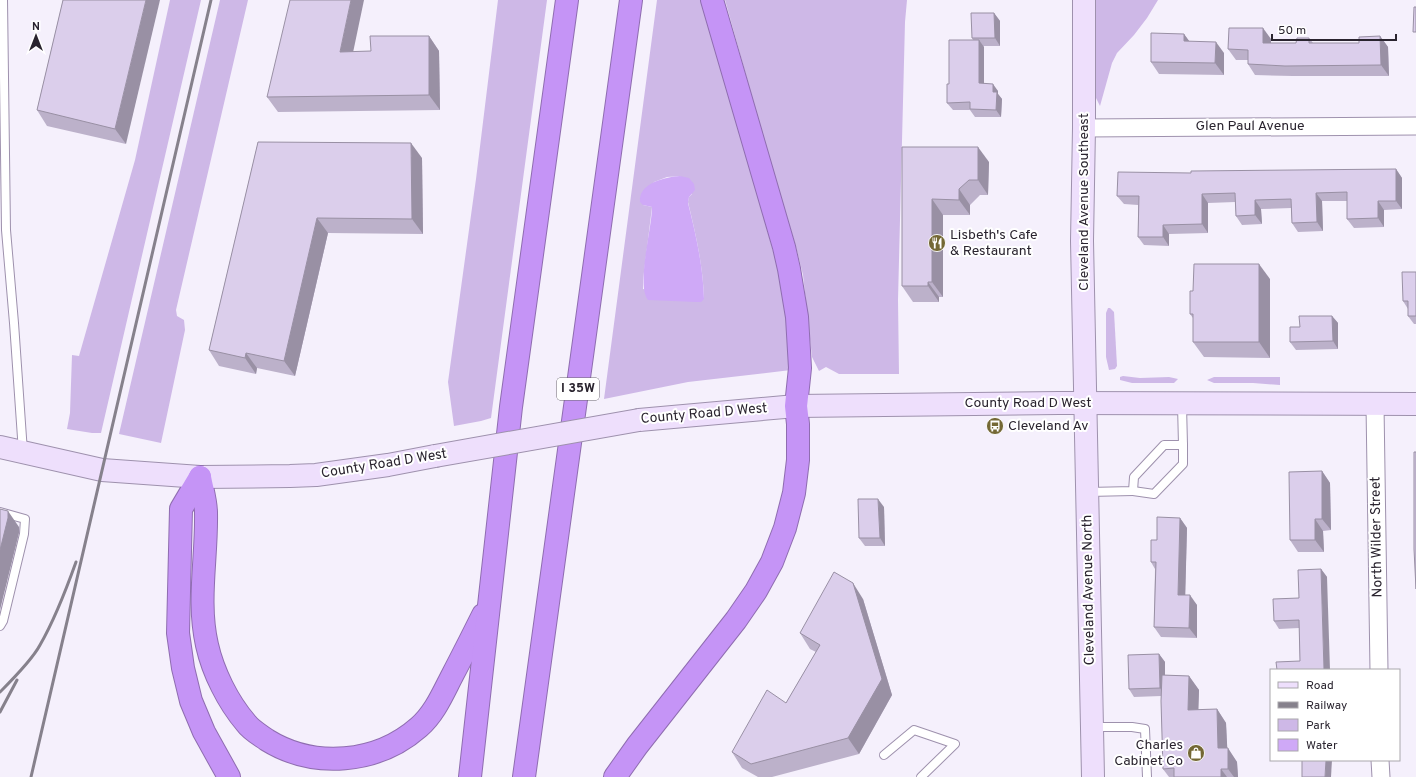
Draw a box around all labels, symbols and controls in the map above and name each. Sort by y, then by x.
north arrow [16,16,56,56]
scale bar [1272,16,1396,42]
text: N [32,20,40,34]
text: 50 m [1278,23,1306,39]
street label: Cleveland Avenue Southeast [1076,113,1093,291]
street label: Glen Paul Avenue [1195,118,1305,135]
place label: Lisbeth's Cafe & Restaurant [950,227,1037,260]
restaurant icon: Lisbeth's Cafe & Restaurant [927,233,947,253]
road number: I 35W [557,378,599,400]
street label: County Road D West [964,395,1092,412]
street label: County Road D West [640,400,768,428]
bus stop icon: Cleveland Av [985,416,1005,436]
place label: Cleveland Av [1008,418,1089,435]
street label: County Road D West [320,446,448,482]
street label: North Wilder Street [1367,476,1387,598]
street label: Cleveland Avenue North [1079,514,1099,666]
legend [1270,669,1400,761]
text: Road [1306,678,1334,694]
text: Railway [1306,698,1347,714]
text: Park [1306,718,1331,734]
place label: Charles Cabinet Co [1114,737,1183,770]
text: Water [1306,738,1338,754]
shop icon: Charles Cabinet Co [1186,743,1206,763]

